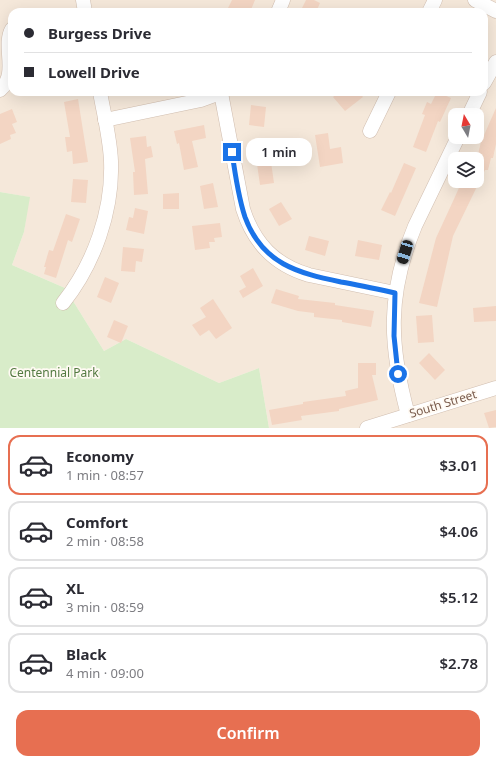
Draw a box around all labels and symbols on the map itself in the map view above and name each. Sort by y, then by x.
north arrow [448,108,484,144]
callout: 1 min [246,138,312,166]
route end [223,143,241,161]
car [396,239,414,265]
park label: Centennial Park [9,364,99,381]
route start [389,365,407,383]
street label: South Street [407,385,479,422]

